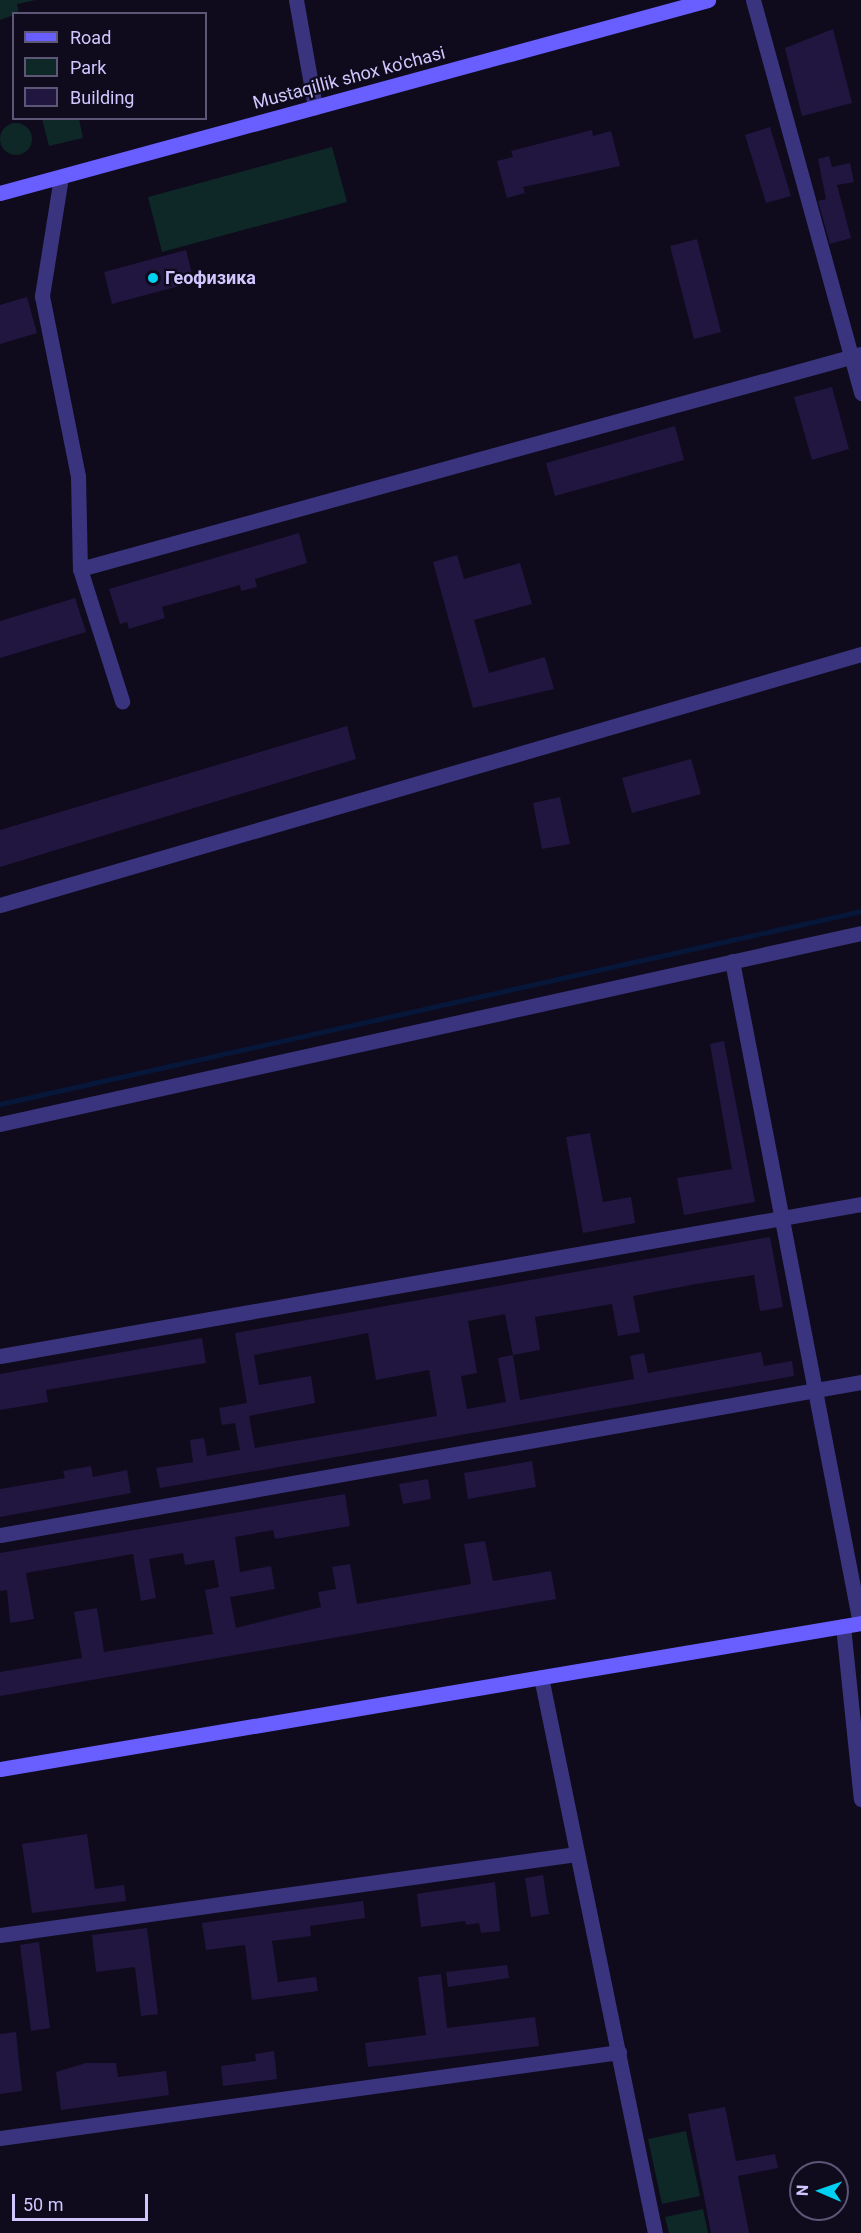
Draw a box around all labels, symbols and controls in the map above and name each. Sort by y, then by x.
legend [12,12,207,120]
text: Road [70,27,111,48]
street label: Mustaqillik shox ko'chasi [250,42,448,114]
text: Park [70,57,106,78]
text: Building [70,87,134,108]
place label: Геофизика [165,267,256,289]
marker: Геофизика [146,271,160,285]
north arrow [789,2161,849,2221]
scale bar [15,2182,152,2220]
text: N [793,2184,812,2196]
text: 50 m [23,2194,63,2215]

